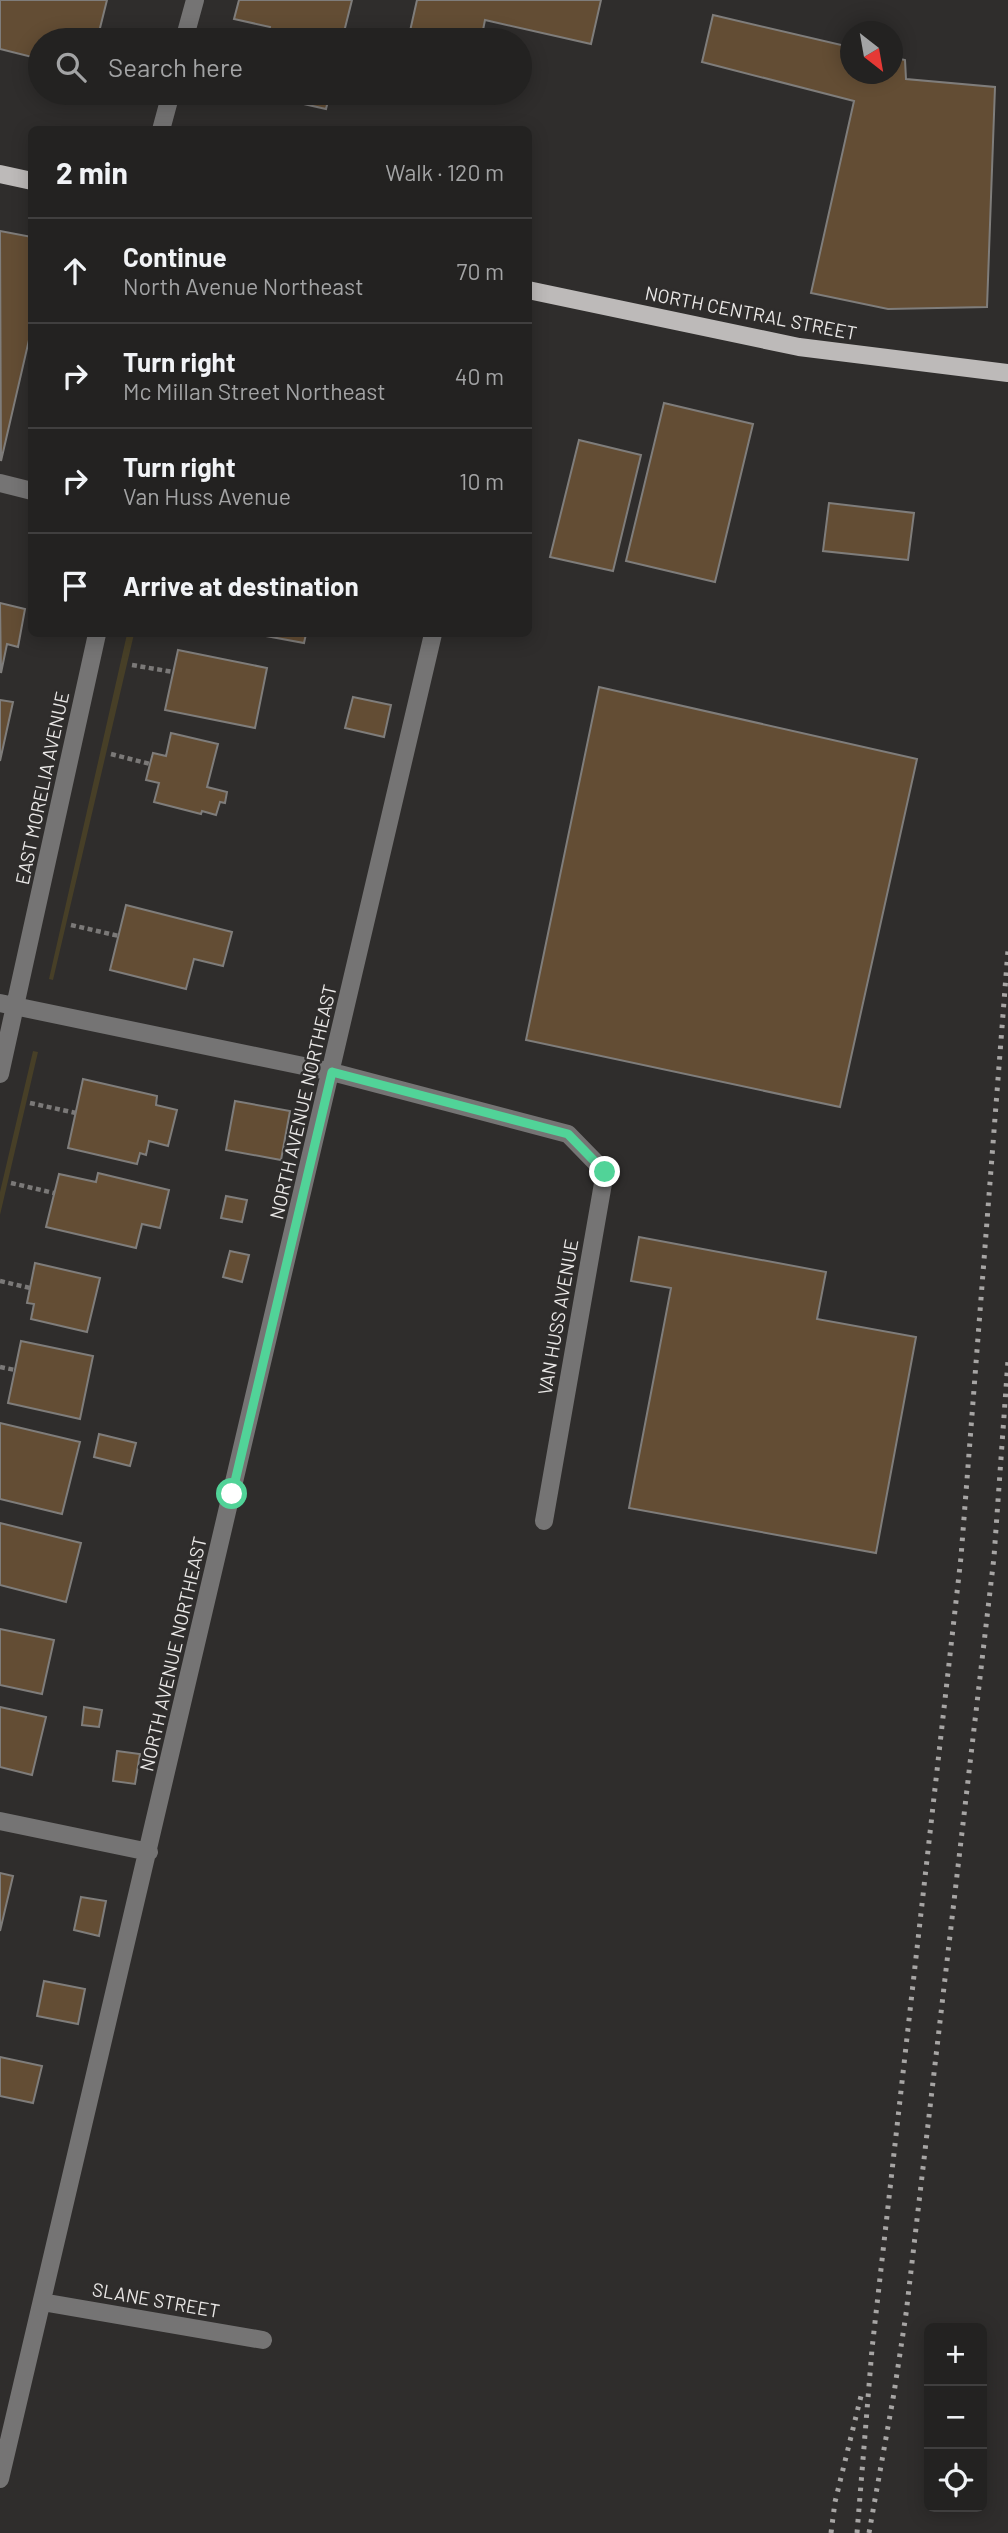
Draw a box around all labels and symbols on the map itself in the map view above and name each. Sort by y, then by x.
north arrow [840,21,903,84]
street label: NORTH CENTRAL STREET [643,281,859,344]
street label: EAST MORELIA AVENUE [10,689,73,887]
street label: NORTH AVENUE NORTHEAST [264,982,341,1221]
route end [589,1156,620,1187]
street label: VAN HUSS AVENUE [532,1237,583,1397]
route start [216,1478,247,1509]
street label: NORTH AVENUE NORTHEAST [134,1534,211,1773]
street label: SLANE STREET [91,2277,222,2322]

